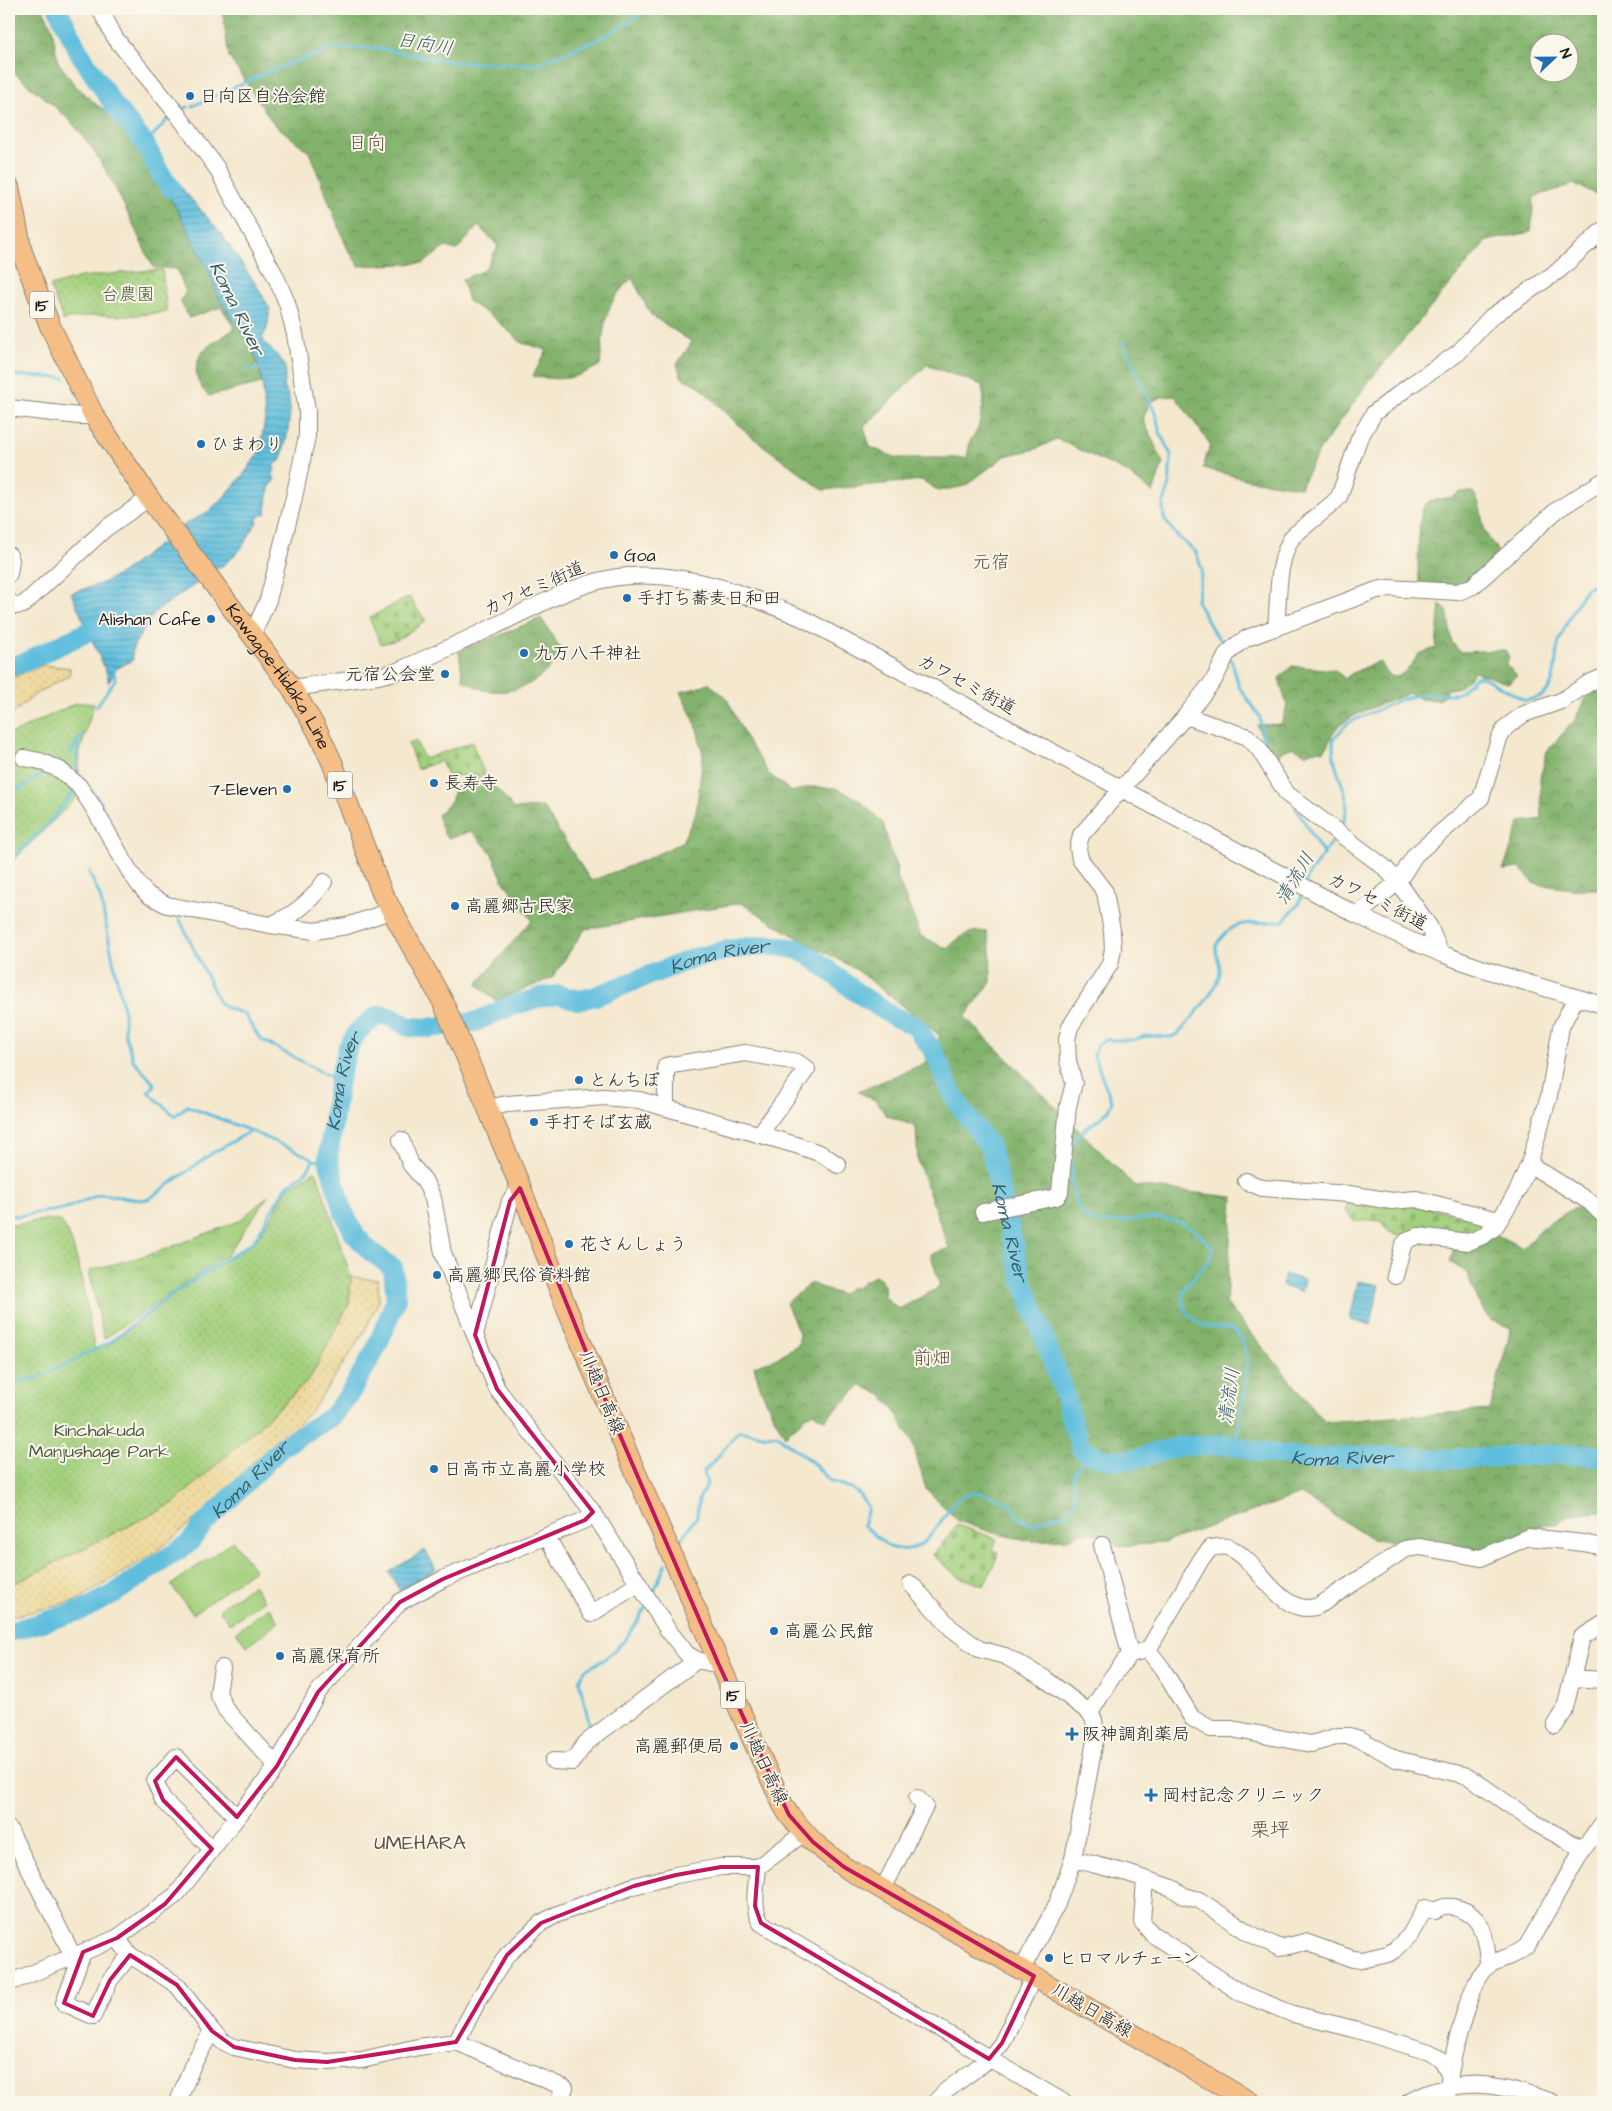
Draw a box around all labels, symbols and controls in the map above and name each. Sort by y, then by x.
water label: 日向川 [394,26,455,63]
north arrow [1530,32,1580,82]
text: N [1554,46,1576,62]
place label: 日向区自治会館 [200,84,326,109]
marker: 日向区自治会館 [184,90,196,102]
district label: 日向 [348,130,386,157]
water label: Koma River [202,257,272,362]
park label: 台農園 [101,282,155,307]
road number: 15 [30,292,54,318]
place label: ひまわり [211,432,283,457]
marker: ひまわり [195,438,207,450]
place label: Goa [624,543,656,568]
marker: Goa [608,549,620,561]
district label: 元宿 [972,549,1010,576]
street label: カワセミ街道 [480,555,589,622]
place label: 手打ち蕎麦日和田 [637,586,781,611]
marker: 手打ち蕎麦日和田 [621,592,633,604]
street label: Kawagoe-Hidaka Line [220,598,336,754]
place label: Alishan Cafe [98,607,201,632]
marker: Alishan Cafe [205,613,217,625]
place label: 九万八千神社 [534,641,642,666]
marker: 九万八千神社 [518,647,530,659]
street label: カワセミ街道 [913,648,1020,721]
place label: 元宿公会堂 [345,662,435,687]
marker: 元宿公会堂 [439,668,451,680]
place label: 長寿寺 [444,771,498,796]
road number: 15 [328,772,352,798]
place label: 7-Eleven [209,777,277,802]
marker: 長寿寺 [428,777,440,789]
marker: 7-Eleven [281,783,293,795]
water label: 清流川 [1269,847,1322,910]
street label: カワセミ街道 [1324,867,1432,936]
place label: 高麗郷古民家 [465,894,573,919]
marker: 高麗郷古民家 [449,900,461,912]
water label: Koma River [666,933,773,981]
water label: Koma River [320,1025,371,1132]
place label: とんちぼ [589,1068,660,1093]
marker: とんちぼ [573,1074,585,1086]
place label: 手打そば玄蔵 [544,1110,652,1135]
marker: 手打そば玄蔵 [528,1116,540,1128]
water label: Koma River [984,1180,1035,1287]
place label: 花さんしょう [579,1232,687,1257]
marker: 花さんしょう [563,1238,575,1250]
place label: 高麗郷民俗資料館 [447,1263,591,1288]
marker: 高麗郷民俗資料館 [431,1269,443,1281]
district label: 前畑 [913,1345,951,1372]
street label: 川越日高線 [572,1346,631,1439]
water label: 清流川 [1212,1366,1247,1426]
park label: Kinchakuda Manjushage Park [29,1418,169,1465]
water label: Koma River [205,1433,298,1525]
water label: Koma River [1290,1444,1395,1474]
place label: 日高市立高麗小学校 [444,1457,606,1482]
marker: 日高市立高麗小学校 [428,1463,440,1475]
place label: 高麗公民館 [784,1619,874,1644]
marker: 高麗公民館 [768,1625,780,1637]
place label: 高麗保育所 [290,1644,380,1669]
marker: 高麗保育所 [274,1650,286,1662]
road number: 15 [720,1682,746,1708]
street label: 川越日高線 [733,1717,794,1809]
place label: 阪神調剤薬局 [1082,1722,1190,1747]
marker: 阪神調剤薬局 [1066,1728,1078,1740]
place label: 高麗郵便局 [634,1734,724,1759]
marker: 高麗郵便局 [728,1740,740,1752]
place label: 岡村記念クリニック [1162,1783,1324,1808]
marker: 岡村記念クリニック [1144,1788,1158,1802]
district label: 栗坪 [1250,1816,1290,1844]
district label: UMEHARA [374,1829,466,1857]
place label: ヒロマルチェーン [1059,1946,1200,1971]
marker: ヒロマルチェーン [1043,1952,1055,1964]
street label: 川越日高線 [1047,1977,1137,2044]

